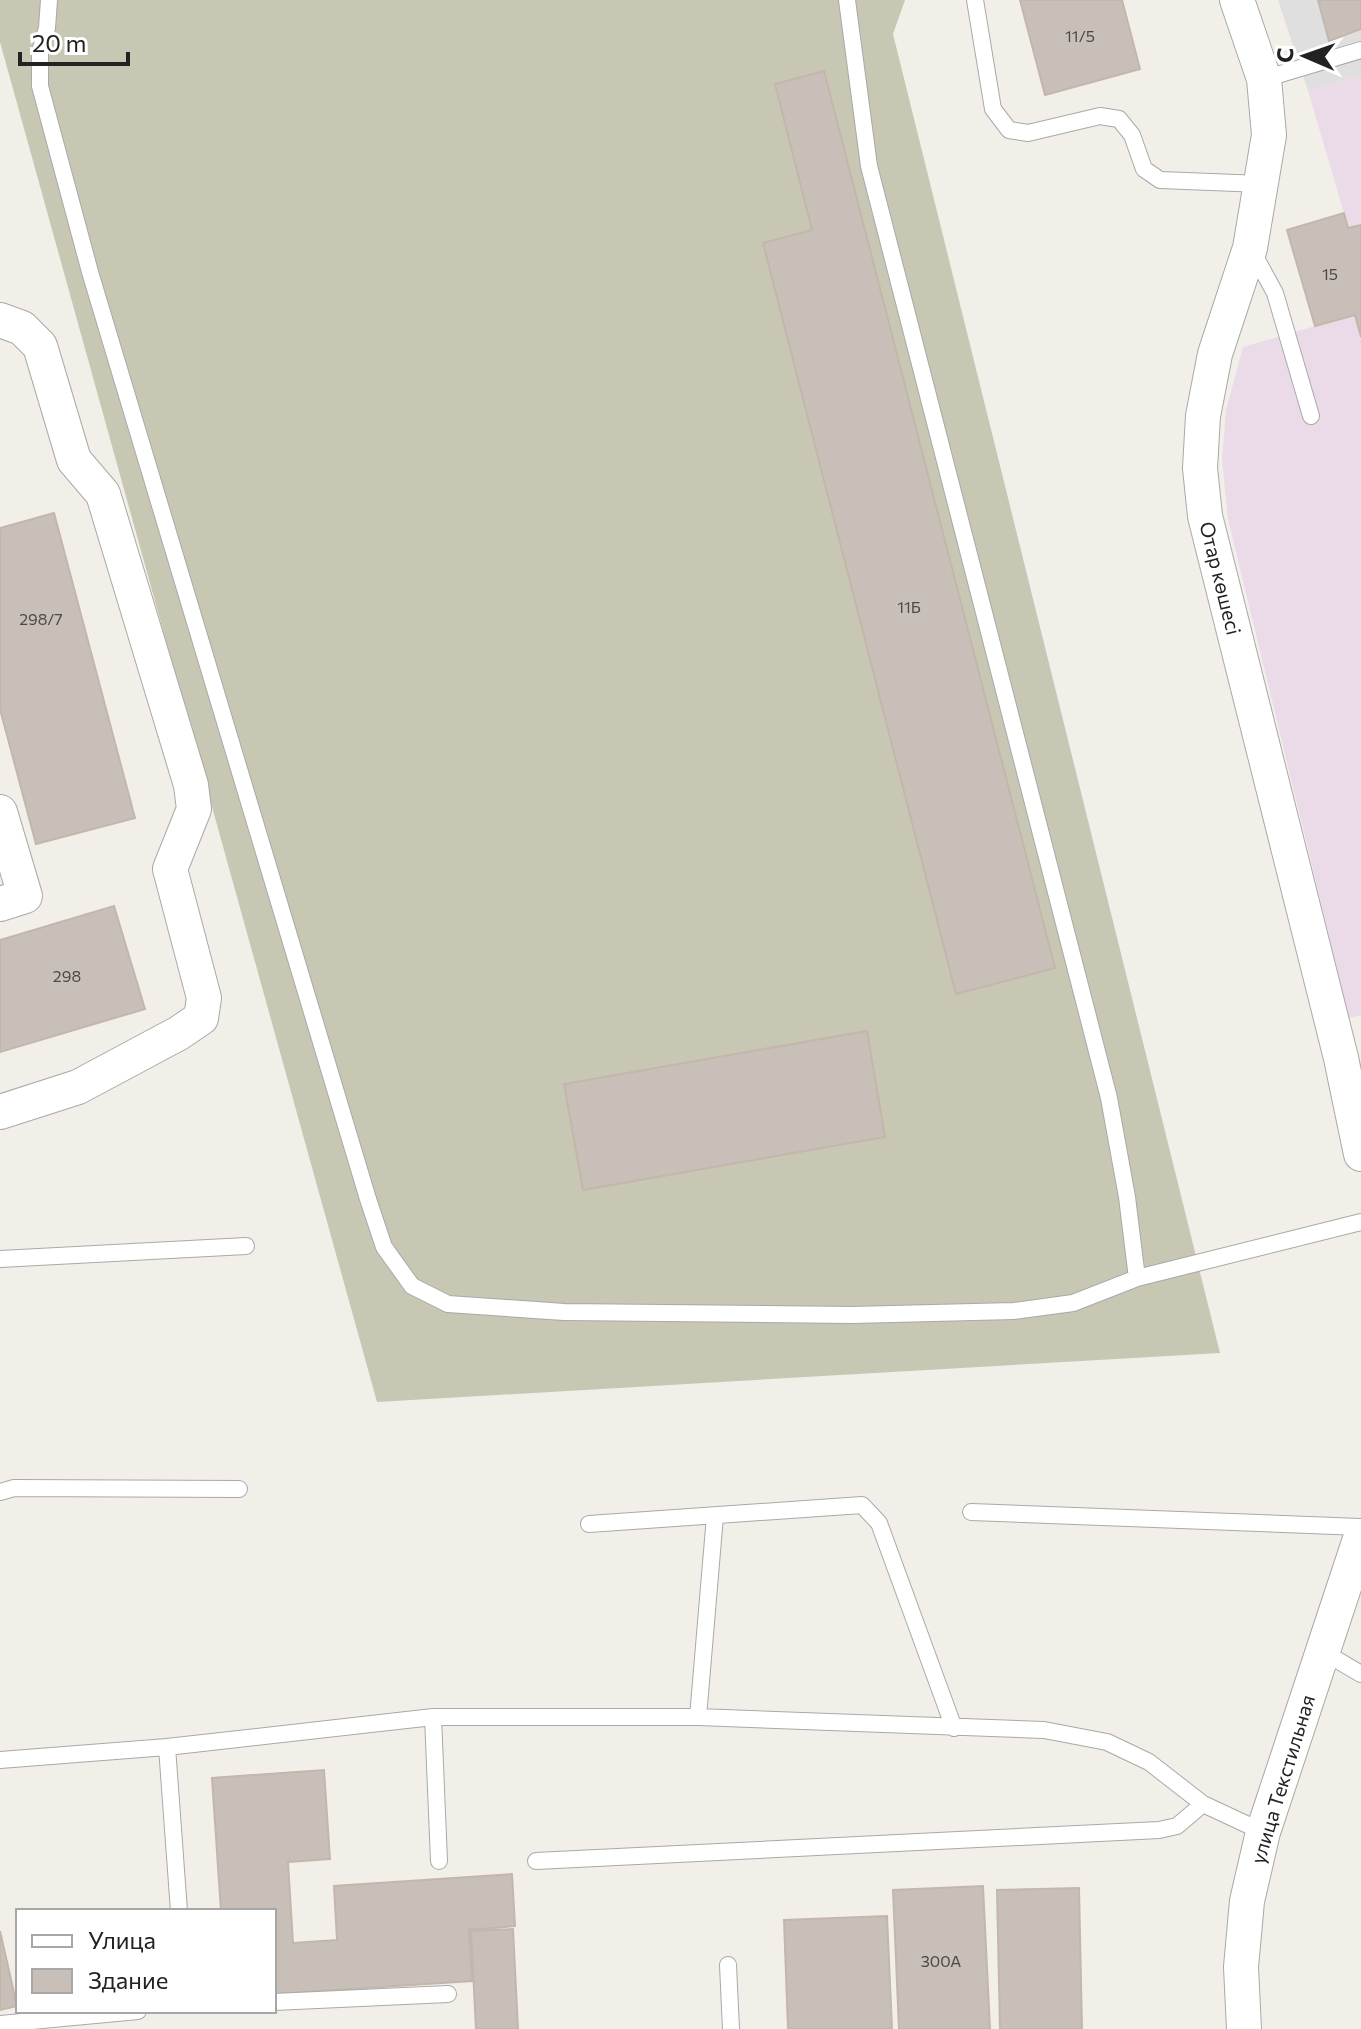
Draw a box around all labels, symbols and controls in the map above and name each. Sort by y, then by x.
scale bar [20,16,128,66]
north arrow [1265,16,1345,96]
house number: 11/5 [1065,26,1095,45]
text: 20 m [32,28,86,57]
text: С [1271,47,1298,63]
house number: 15 [1322,264,1338,283]
street label: Отар көшесі [1195,519,1247,637]
house number: 11Б [897,597,921,616]
house number: 298/7 [19,609,63,628]
house number: 298 [53,966,81,985]
street label: улица Текстильная [1245,1692,1319,1866]
legend [16,1909,276,2013]
text: Улица [88,1925,156,1954]
house number: 300А [921,1951,961,1970]
text: Здание [88,1965,168,1994]

